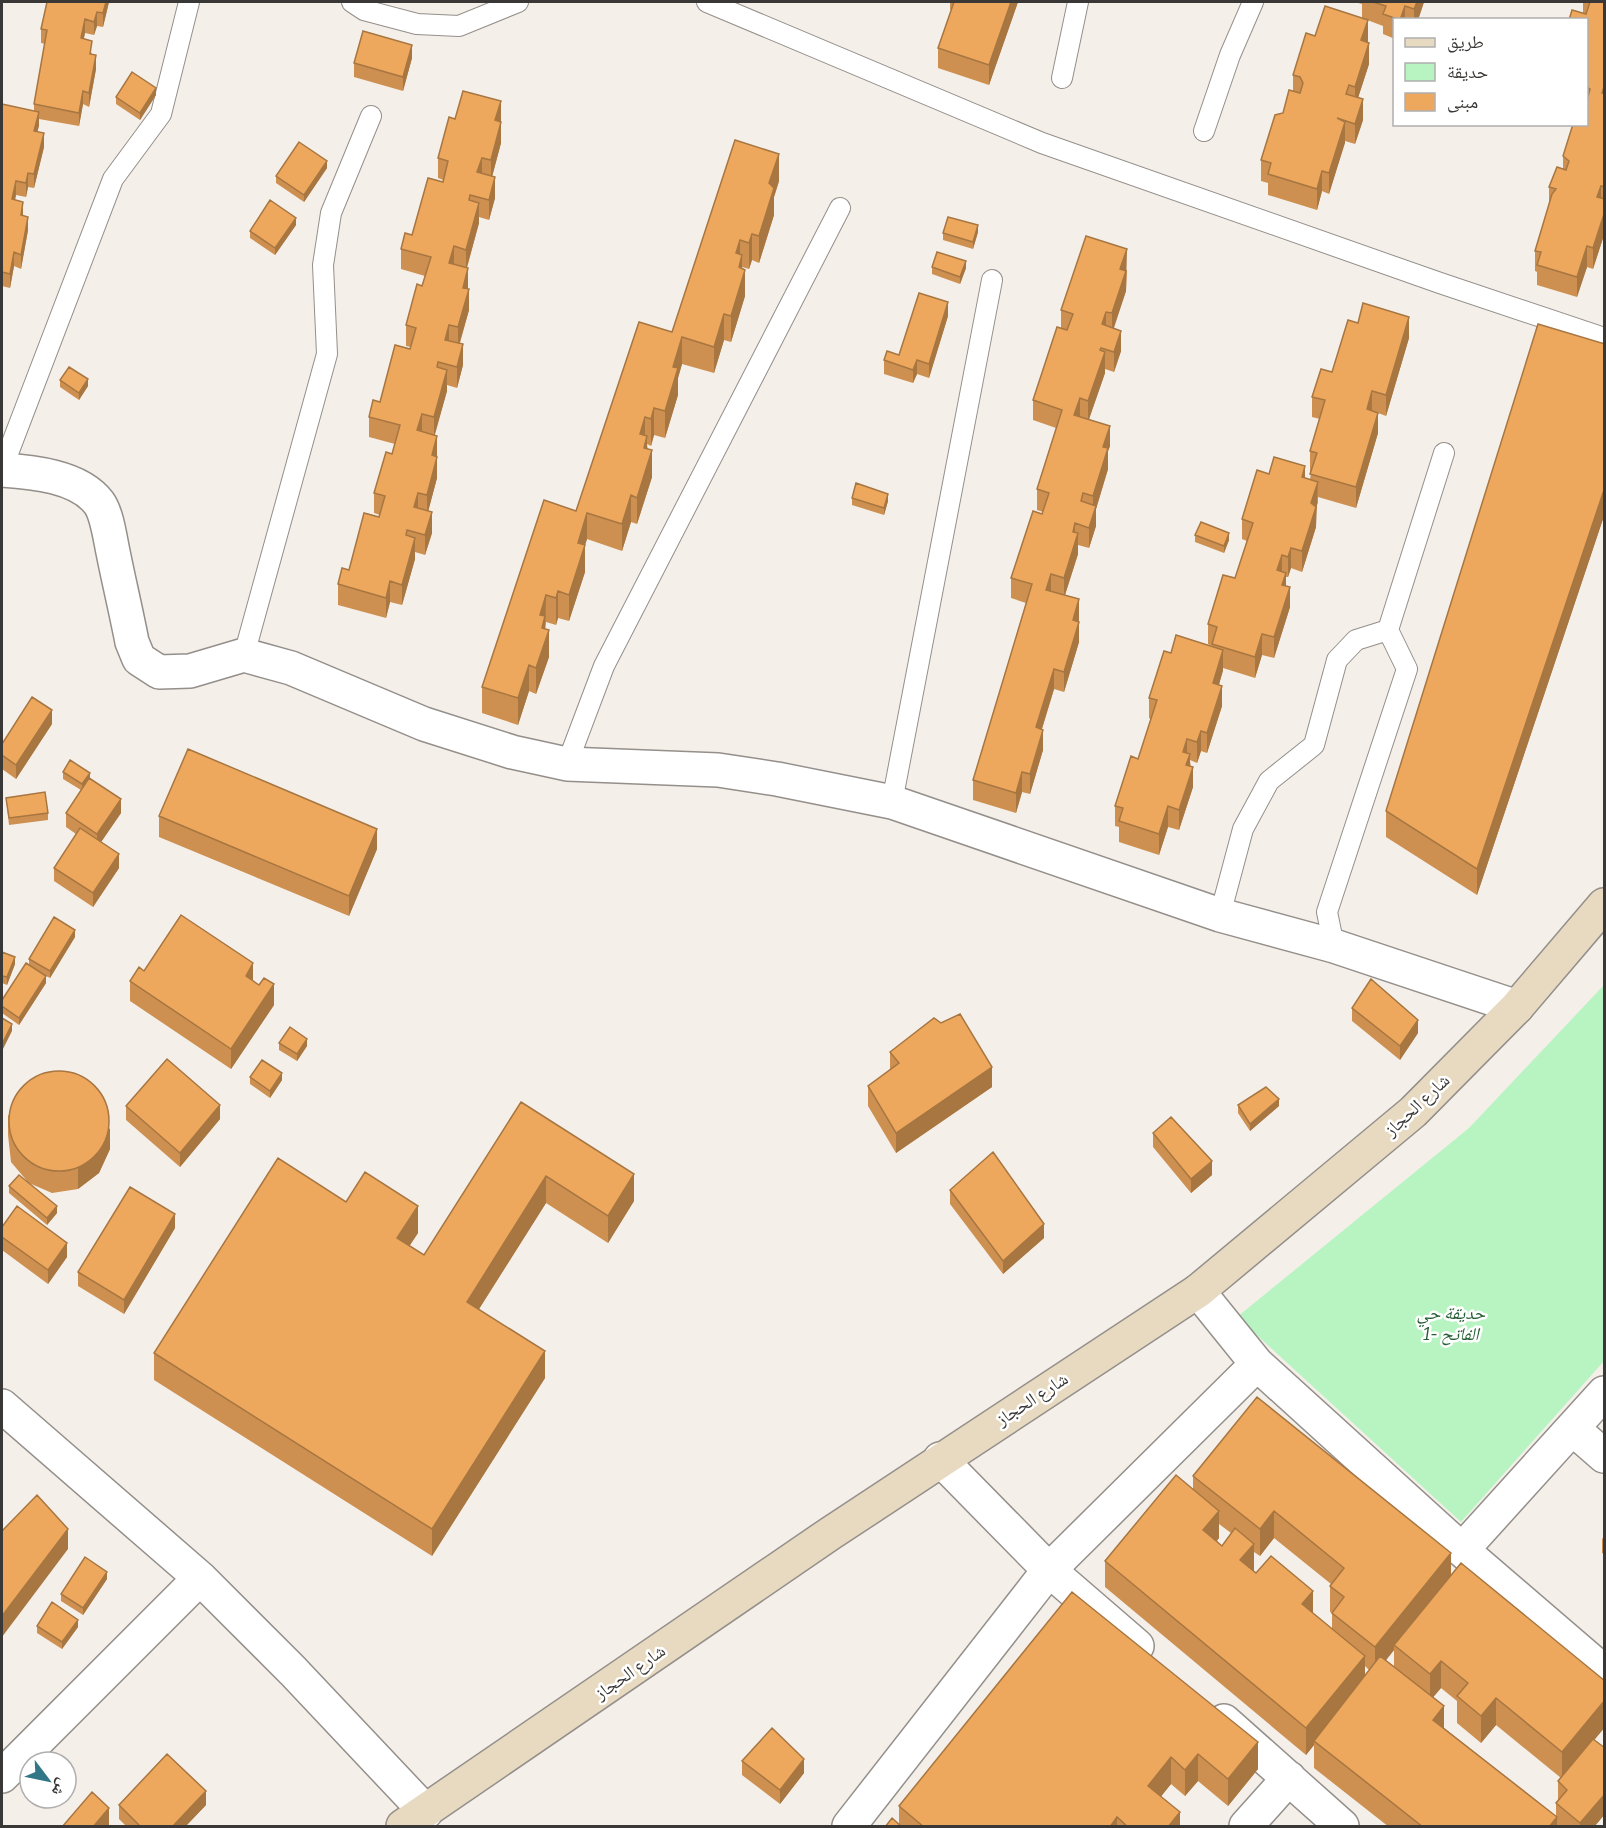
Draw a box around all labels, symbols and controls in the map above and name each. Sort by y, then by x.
legend [1393,18,1588,126]
text: طريق [1447,31,1484,53]
text: حديقة [1447,61,1488,83]
text: مبنى [1447,91,1478,113]
street label: شارع الحجاز [1379,1069,1454,1141]
park label: حديقة حي الفاتح -1 [1417,1302,1486,1346]
street label: شارع الحجاز [991,1368,1072,1431]
street label: شارع الحجاز [590,1640,670,1705]
north arrow [18,1750,78,1810]
text: ش [48,1775,73,1800]

